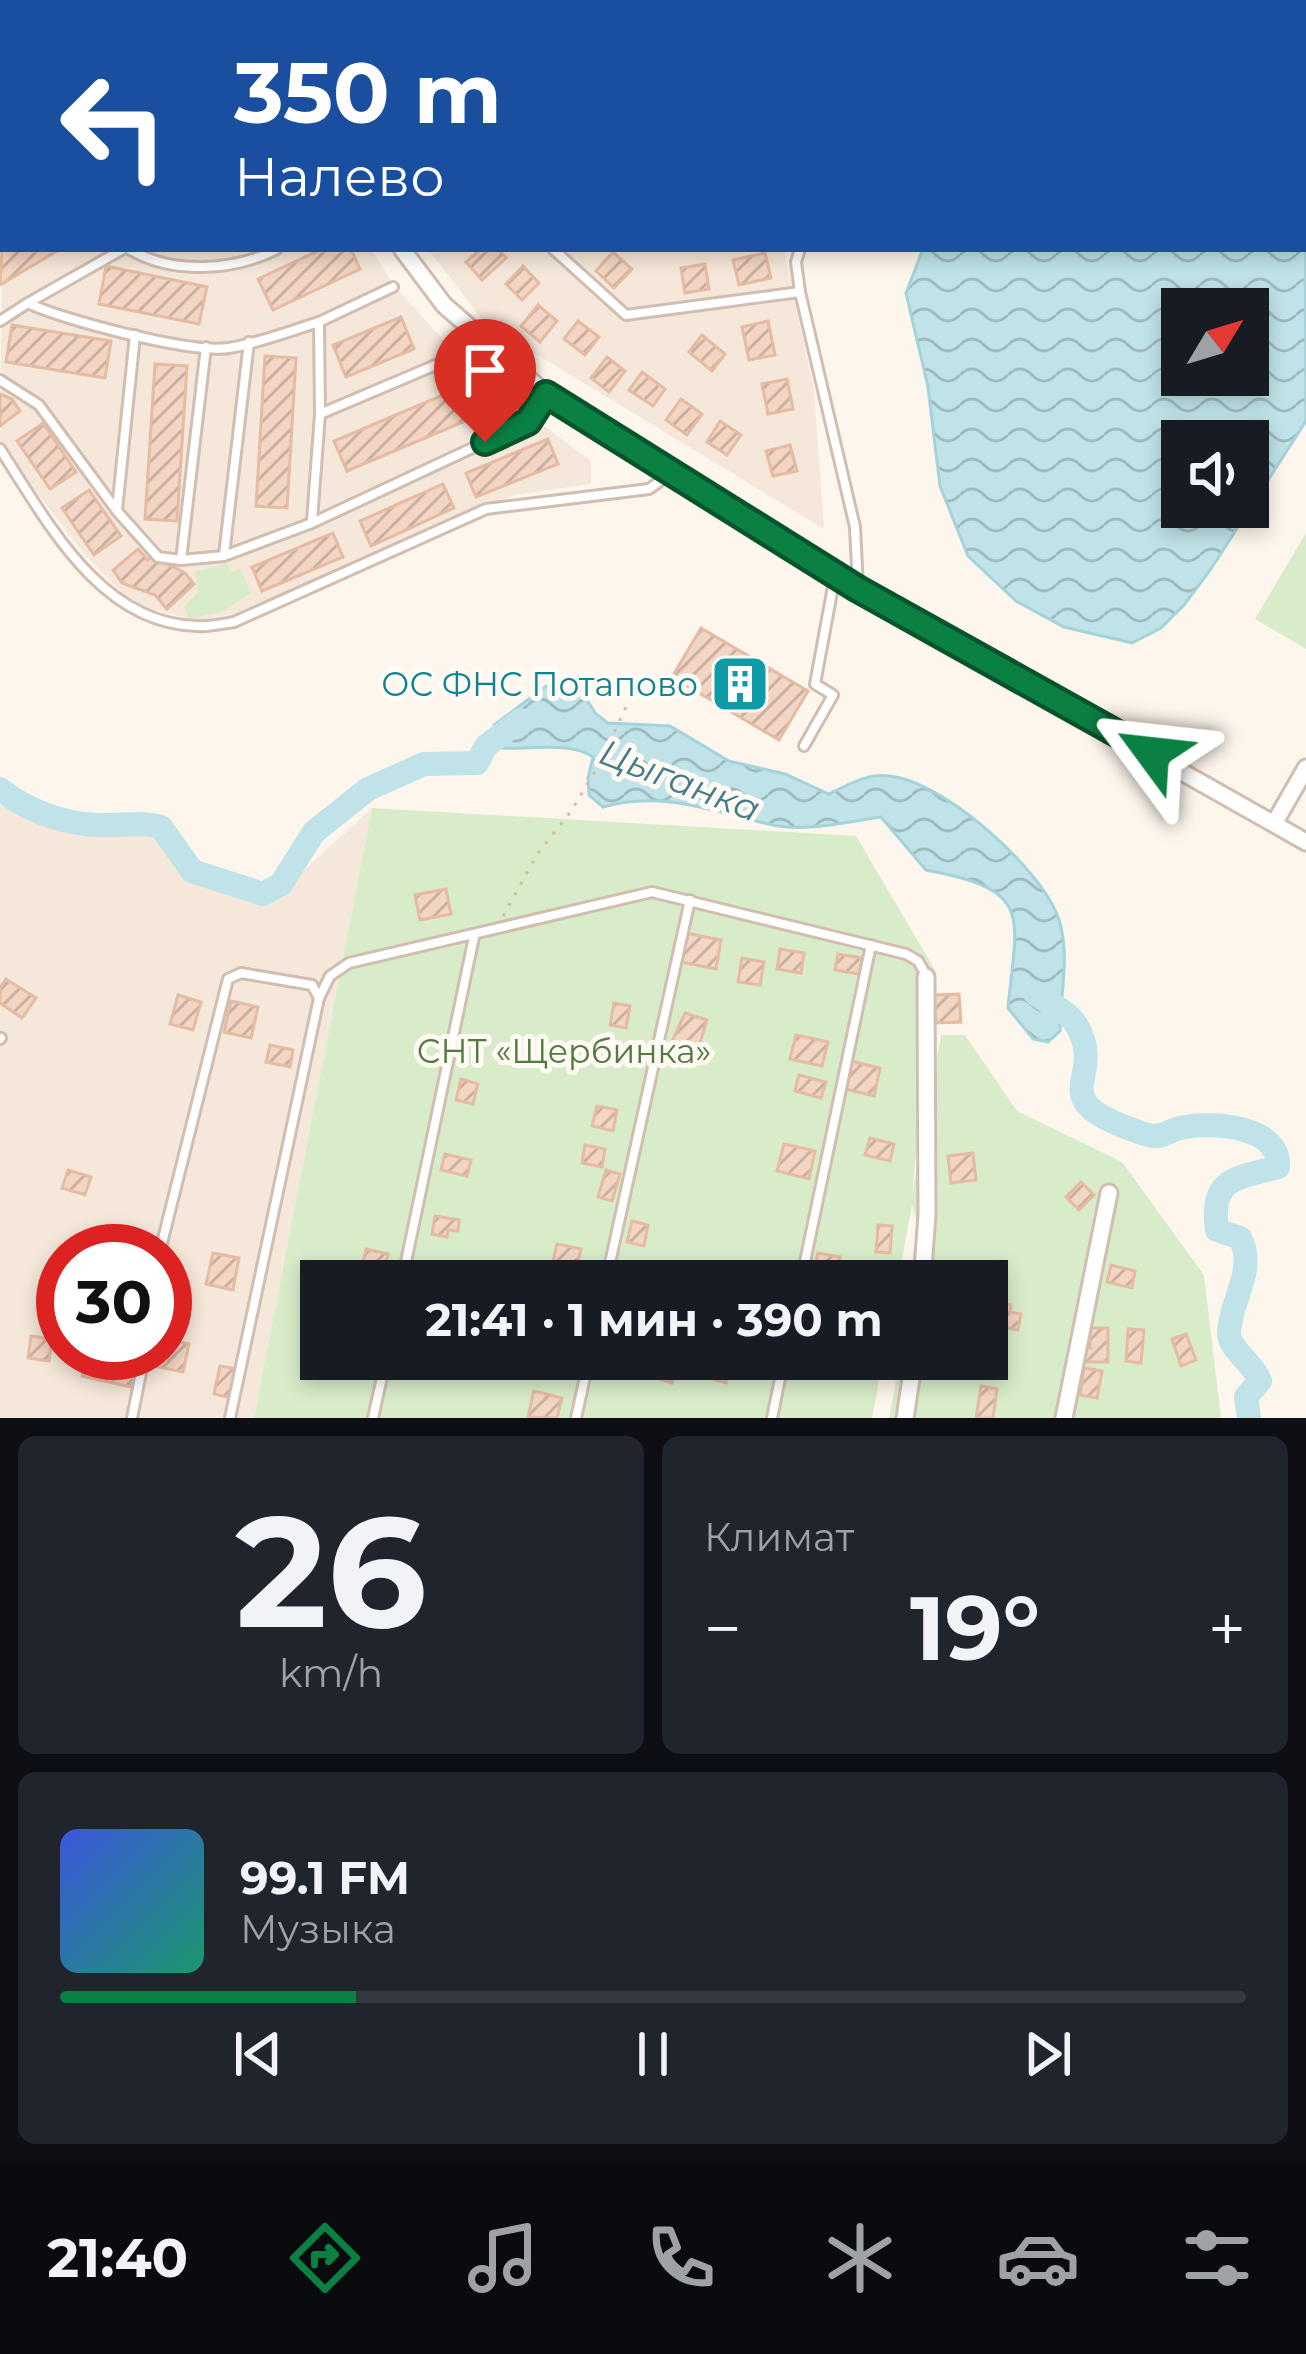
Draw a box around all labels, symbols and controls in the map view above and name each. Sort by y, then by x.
text: 350 m [234,42,502,144]
icon: left [36,48,192,204]
text: Налево [234,144,445,210]
north arrow [1161,288,1269,396]
map controls [1161,288,1269,528]
pin [434,319,536,442]
icon: arrive [452,337,518,403]
button: sound [1161,420,1269,528]
building icon: ОС ФНС Потапово [709,653,771,715]
place label: ОС ФНС Потапово [381,664,698,704]
position arrow [1089,690,1215,816]
water label: Цыганка [594,729,766,831]
park label: СНТ «Щербинка» [417,1031,711,1071]
speed limit sign: 30 [36,1224,192,1380]
text: 21:41 · 1 мин · 390 m [425,1292,883,1347]
text: 26 [235,1476,427,1666]
text: Климат [704,1513,854,1561]
text: 19° [910,1573,1040,1683]
text: − [704,1588,742,1669]
text: + [1208,1588,1246,1669]
text: km/h [279,1649,383,1697]
text: 99.1 FM [240,1850,410,1905]
text: Музыка [240,1905,396,1953]
icon: previous [225,2021,291,2087]
icon: pause [620,2021,686,2087]
icon: next [1015,2021,1081,2087]
icon: directions [283,2216,367,2300]
icon: music [461,2216,545,2300]
icon: phone [639,2216,723,2300]
icon: climate [818,2216,902,2300]
icon: car [996,2216,1080,2300]
icon: filters [1175,2216,1259,2300]
text: 21:40 [47,2225,188,2291]

